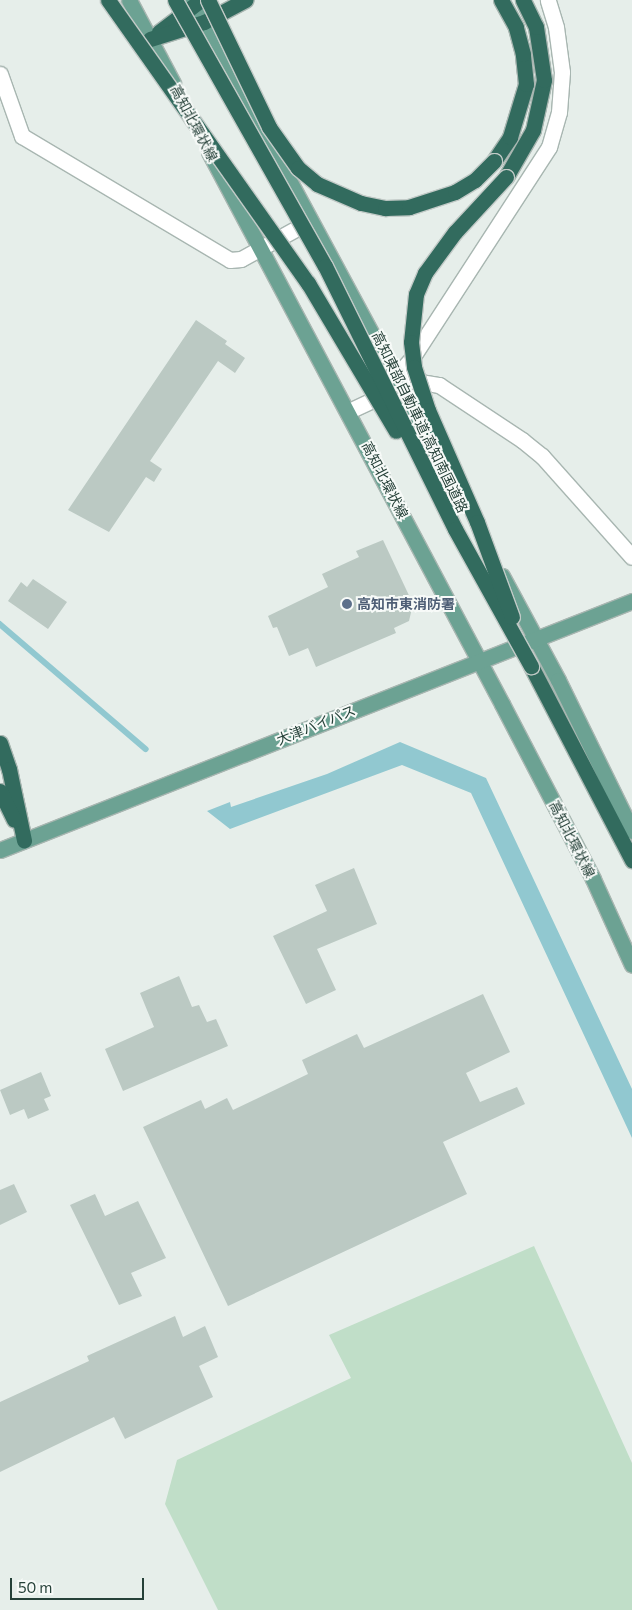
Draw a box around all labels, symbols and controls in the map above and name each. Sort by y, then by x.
street label: 高知北環状線 [167,82,221,164]
street label: 高知東部自動車道;高知南国道路 [369,329,471,515]
street label: 高知北環状線 [358,439,412,521]
place label: 高知市東消防署 [357,596,455,612]
marker: 高知市東消防署 [341,598,353,610]
street label: 大津バイパス [274,701,358,749]
street label: 高知北環状線 [545,798,599,880]
scale bar [12,1568,146,1600]
text: 50 m [18,1578,52,1596]

